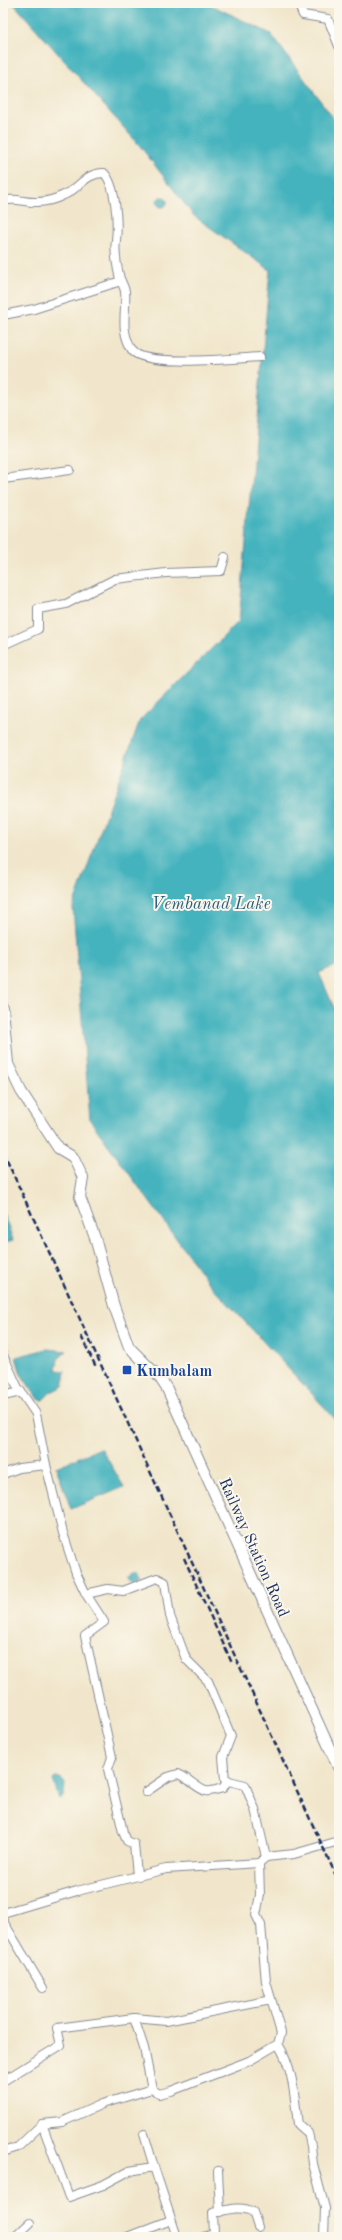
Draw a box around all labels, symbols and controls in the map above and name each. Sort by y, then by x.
water label: Vembanad Lake [151,896,271,913]
marker: Kumbalam [121,1364,133,1376]
place label: Kumbalam [136,1364,213,1380]
street label: Railway Station Road [215,1476,291,1620]

